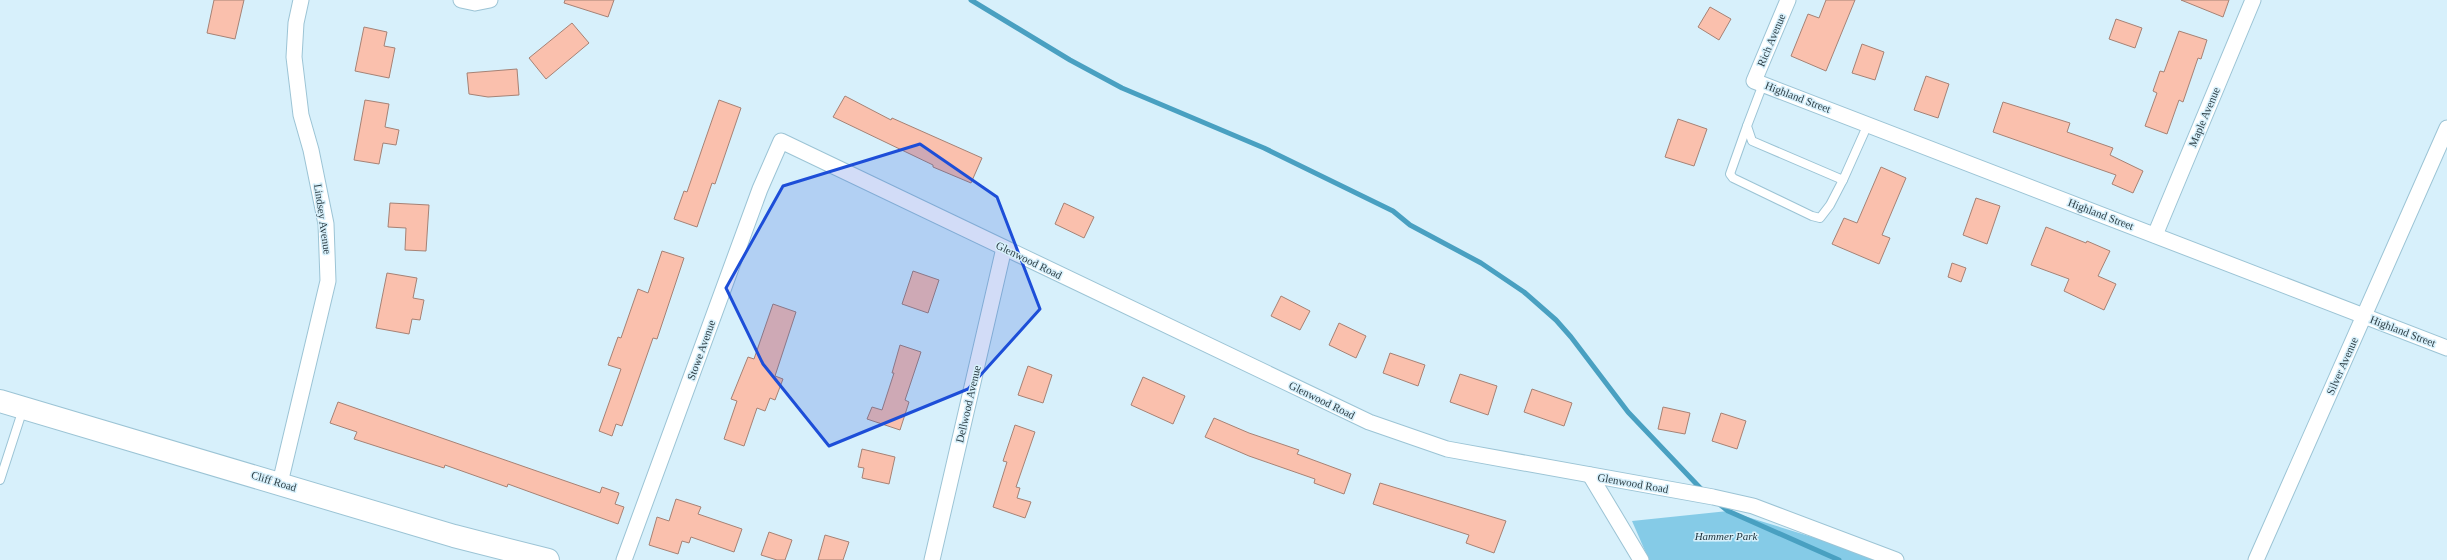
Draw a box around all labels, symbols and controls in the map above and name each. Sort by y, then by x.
street label: Rich Avenue [1754,12,1788,68]
street label: Highland Street [1763,79,1833,115]
street label: Maple Avenue [2186,85,2222,149]
street label: Lindsey Avenue [312,183,334,255]
street label: Highland Street [2066,196,2136,232]
street label: Glenwood Road [994,239,1064,281]
street label: Highland Street [2368,313,2438,349]
street label: Stowe Avenue [685,318,717,382]
street label: Silver Avenue [2324,335,2360,397]
street label: Dellwood Avenue [953,364,983,444]
street label: Glenwood Road [1287,379,1357,421]
street label: Cliff Road [250,468,298,494]
street label: Glenwood Road [1597,471,1670,495]
park label: Hammer Park [1694,530,1758,542]

